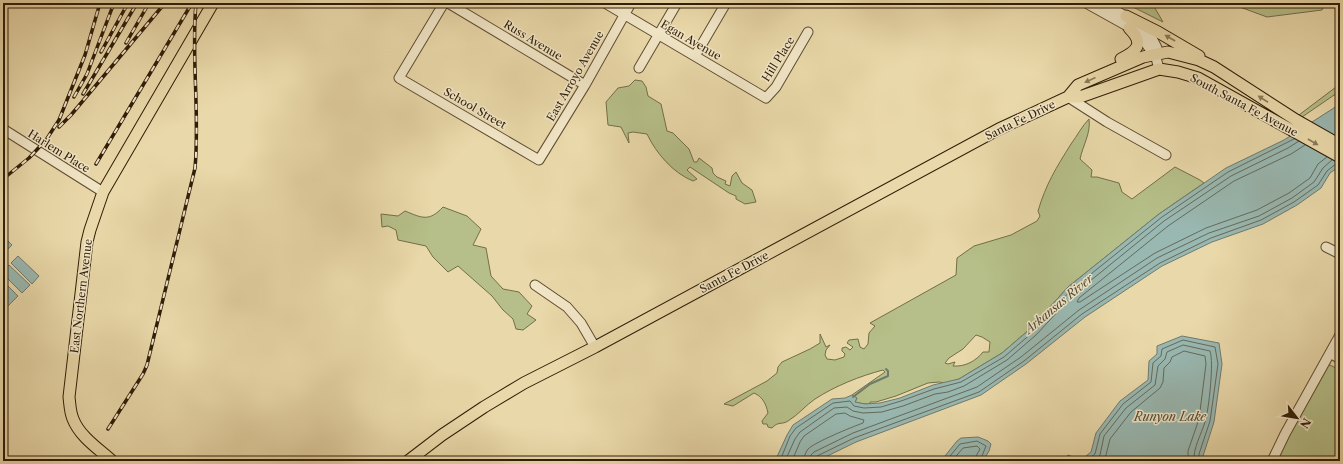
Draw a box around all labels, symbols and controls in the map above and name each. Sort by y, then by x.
street label: Russ Avenue [501,17,565,63]
street label: Egan Avenue [658,17,724,63]
street label: East Arroyo Avenue [543,28,607,124]
street label: Hill Place [759,34,797,84]
one-way arrow [1164,35,1176,42]
street label: South Santa Fe Avenue [1188,71,1300,139]
one-way arrow [1084,77,1096,83]
street label: School Street [441,84,509,132]
one-way arrow [1258,95,1269,103]
street label: Santa Fe Drive [983,97,1057,143]
street label: Harlem Place [25,126,93,176]
one-way arrow [1307,138,1319,145]
street label: East Northern Avenue [67,238,95,354]
street label: Santa Fe Drive [697,248,771,296]
water label: Arkansas River [1020,270,1097,338]
north arrow [1277,398,1317,438]
water label: Runyon Lake [1133,409,1207,424]
text: N [1297,415,1314,431]

